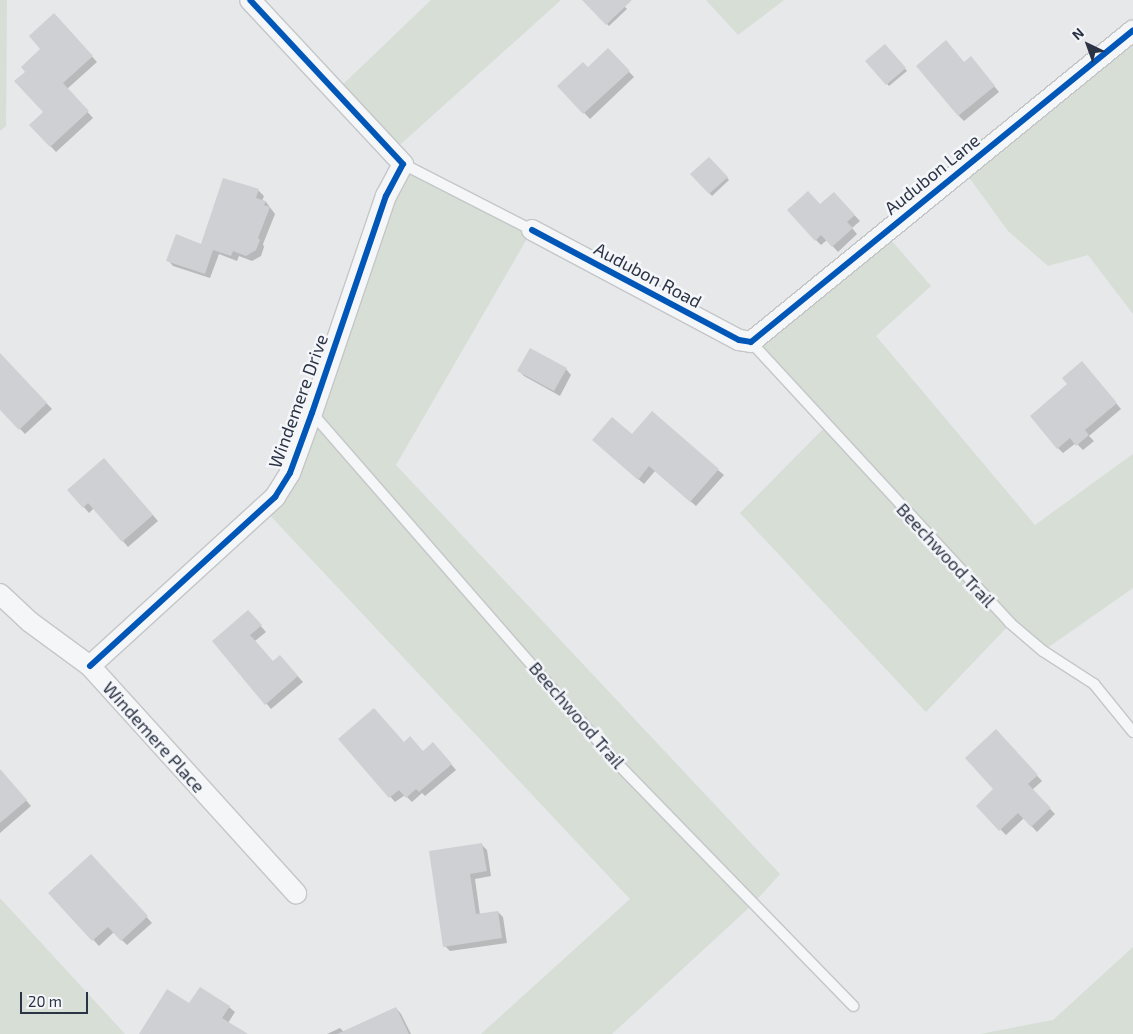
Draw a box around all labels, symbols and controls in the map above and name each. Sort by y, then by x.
north arrow [1063,20,1113,70]
text: N [1068,24,1087,43]
street label: Audubon Lane [880,129,984,219]
street label: Audubon Road [591,238,705,312]
street label: Windemere Drive [264,331,332,471]
street label: Beechwood Trail [892,498,1000,612]
street label: Beechwood Trail [525,657,629,773]
street label: Windemere Place [98,677,210,797]
scale bar [22,982,90,1014]
text: 20 m [28,992,62,1010]

